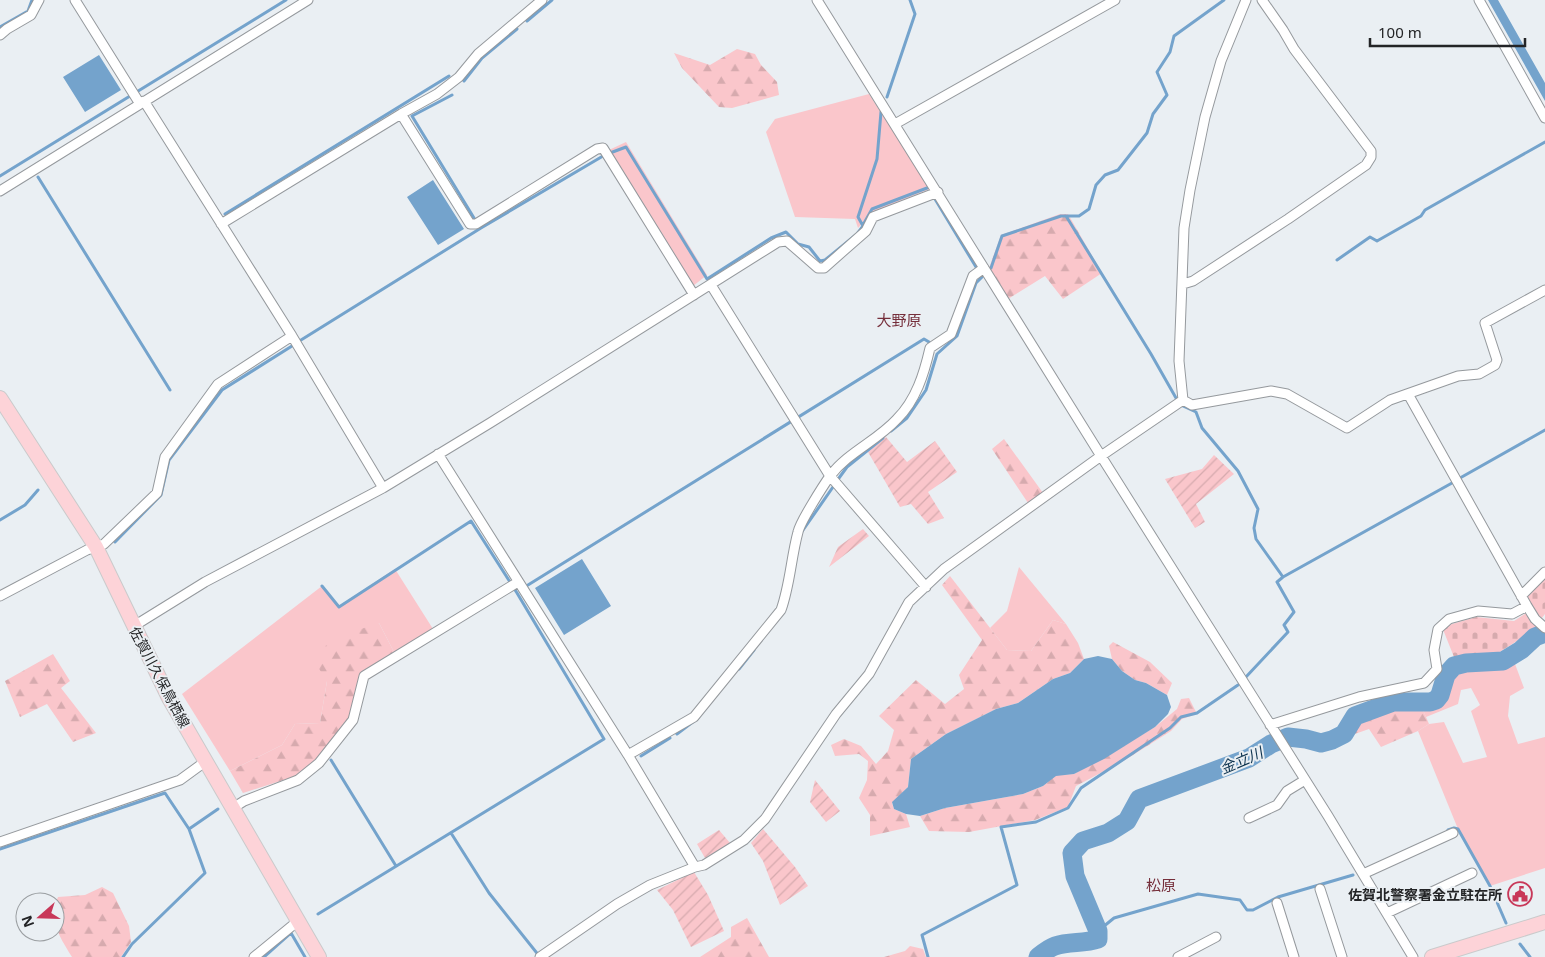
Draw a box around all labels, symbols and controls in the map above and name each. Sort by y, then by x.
scale bar [1370,15,1525,47]
text: 100 m [1378,22,1422,42]
district label: 大野原 [876,310,922,330]
street label: 佐賀川久保鳥栖線 [125,623,195,731]
water label: 金立川 [1216,741,1267,778]
district label: 松原 [1146,875,1176,895]
public building icon: 佐賀北警察署金立駐在所 [1507,881,1533,907]
place label: 佐賀北警察署金立駐在所 [1348,885,1502,904]
north arrow [15,892,65,942]
text: N [16,913,38,930]

